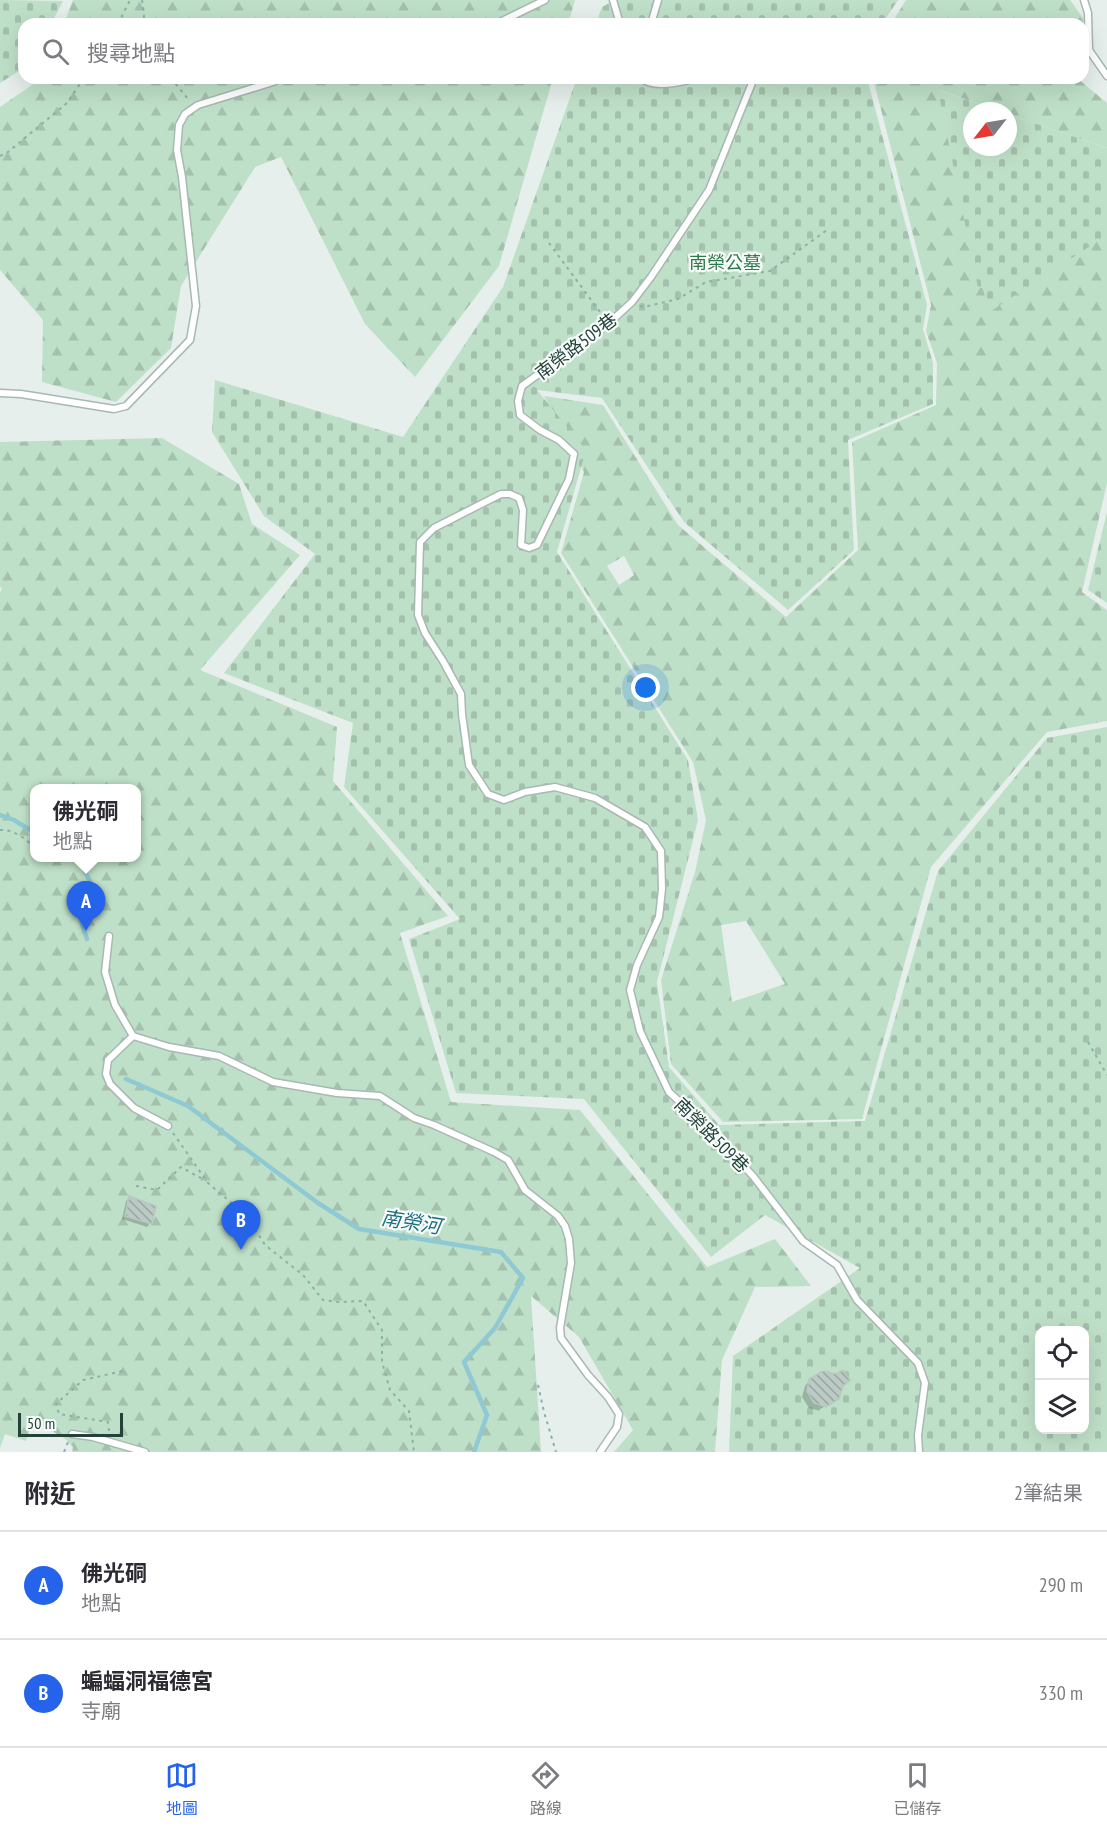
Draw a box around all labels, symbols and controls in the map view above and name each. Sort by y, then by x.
search box [18,18,1089,84]
icon: search [39,35,72,68]
text: 搜尋地點 [87,39,175,67]
north arrow [963,102,1017,156]
park label: 南榮公墓 [689,251,761,274]
street label: 南榮路509巷 [531,308,621,384]
your location [631,673,660,702]
popup [30,784,141,862]
text: 佛光硐 [52,797,119,825]
text: 地點 [52,828,92,854]
pin: A [66,882,106,931]
street label: 南榮路509巷 [670,1093,754,1177]
pin: B [222,1200,260,1250]
water label: 南榮河 [379,1204,447,1240]
map controls [1035,1326,1089,1434]
button: locate [1035,1326,1089,1380]
button: layers [1035,1380,1089,1434]
scale bar [18,1410,123,1438]
text: 50 m [27,1413,55,1433]
text: 附近 [24,1477,76,1510]
text: 2筆結果 [1014,1480,1083,1506]
text: 佛光硐 [81,1559,147,1587]
text: A [38,1572,49,1598]
text: 290 m [1039,1572,1083,1598]
text: 地點 [81,1590,121,1616]
text: 蝙蝠洞福德宮 [81,1667,213,1695]
text: B [39,1680,48,1706]
text: 330 m [1039,1680,1083,1706]
text: 寺廟 [81,1698,121,1724]
tab: 地圖 [165,1759,198,1819]
tab: 路線 [529,1759,562,1819]
tab: 已儲存 [893,1759,941,1819]

